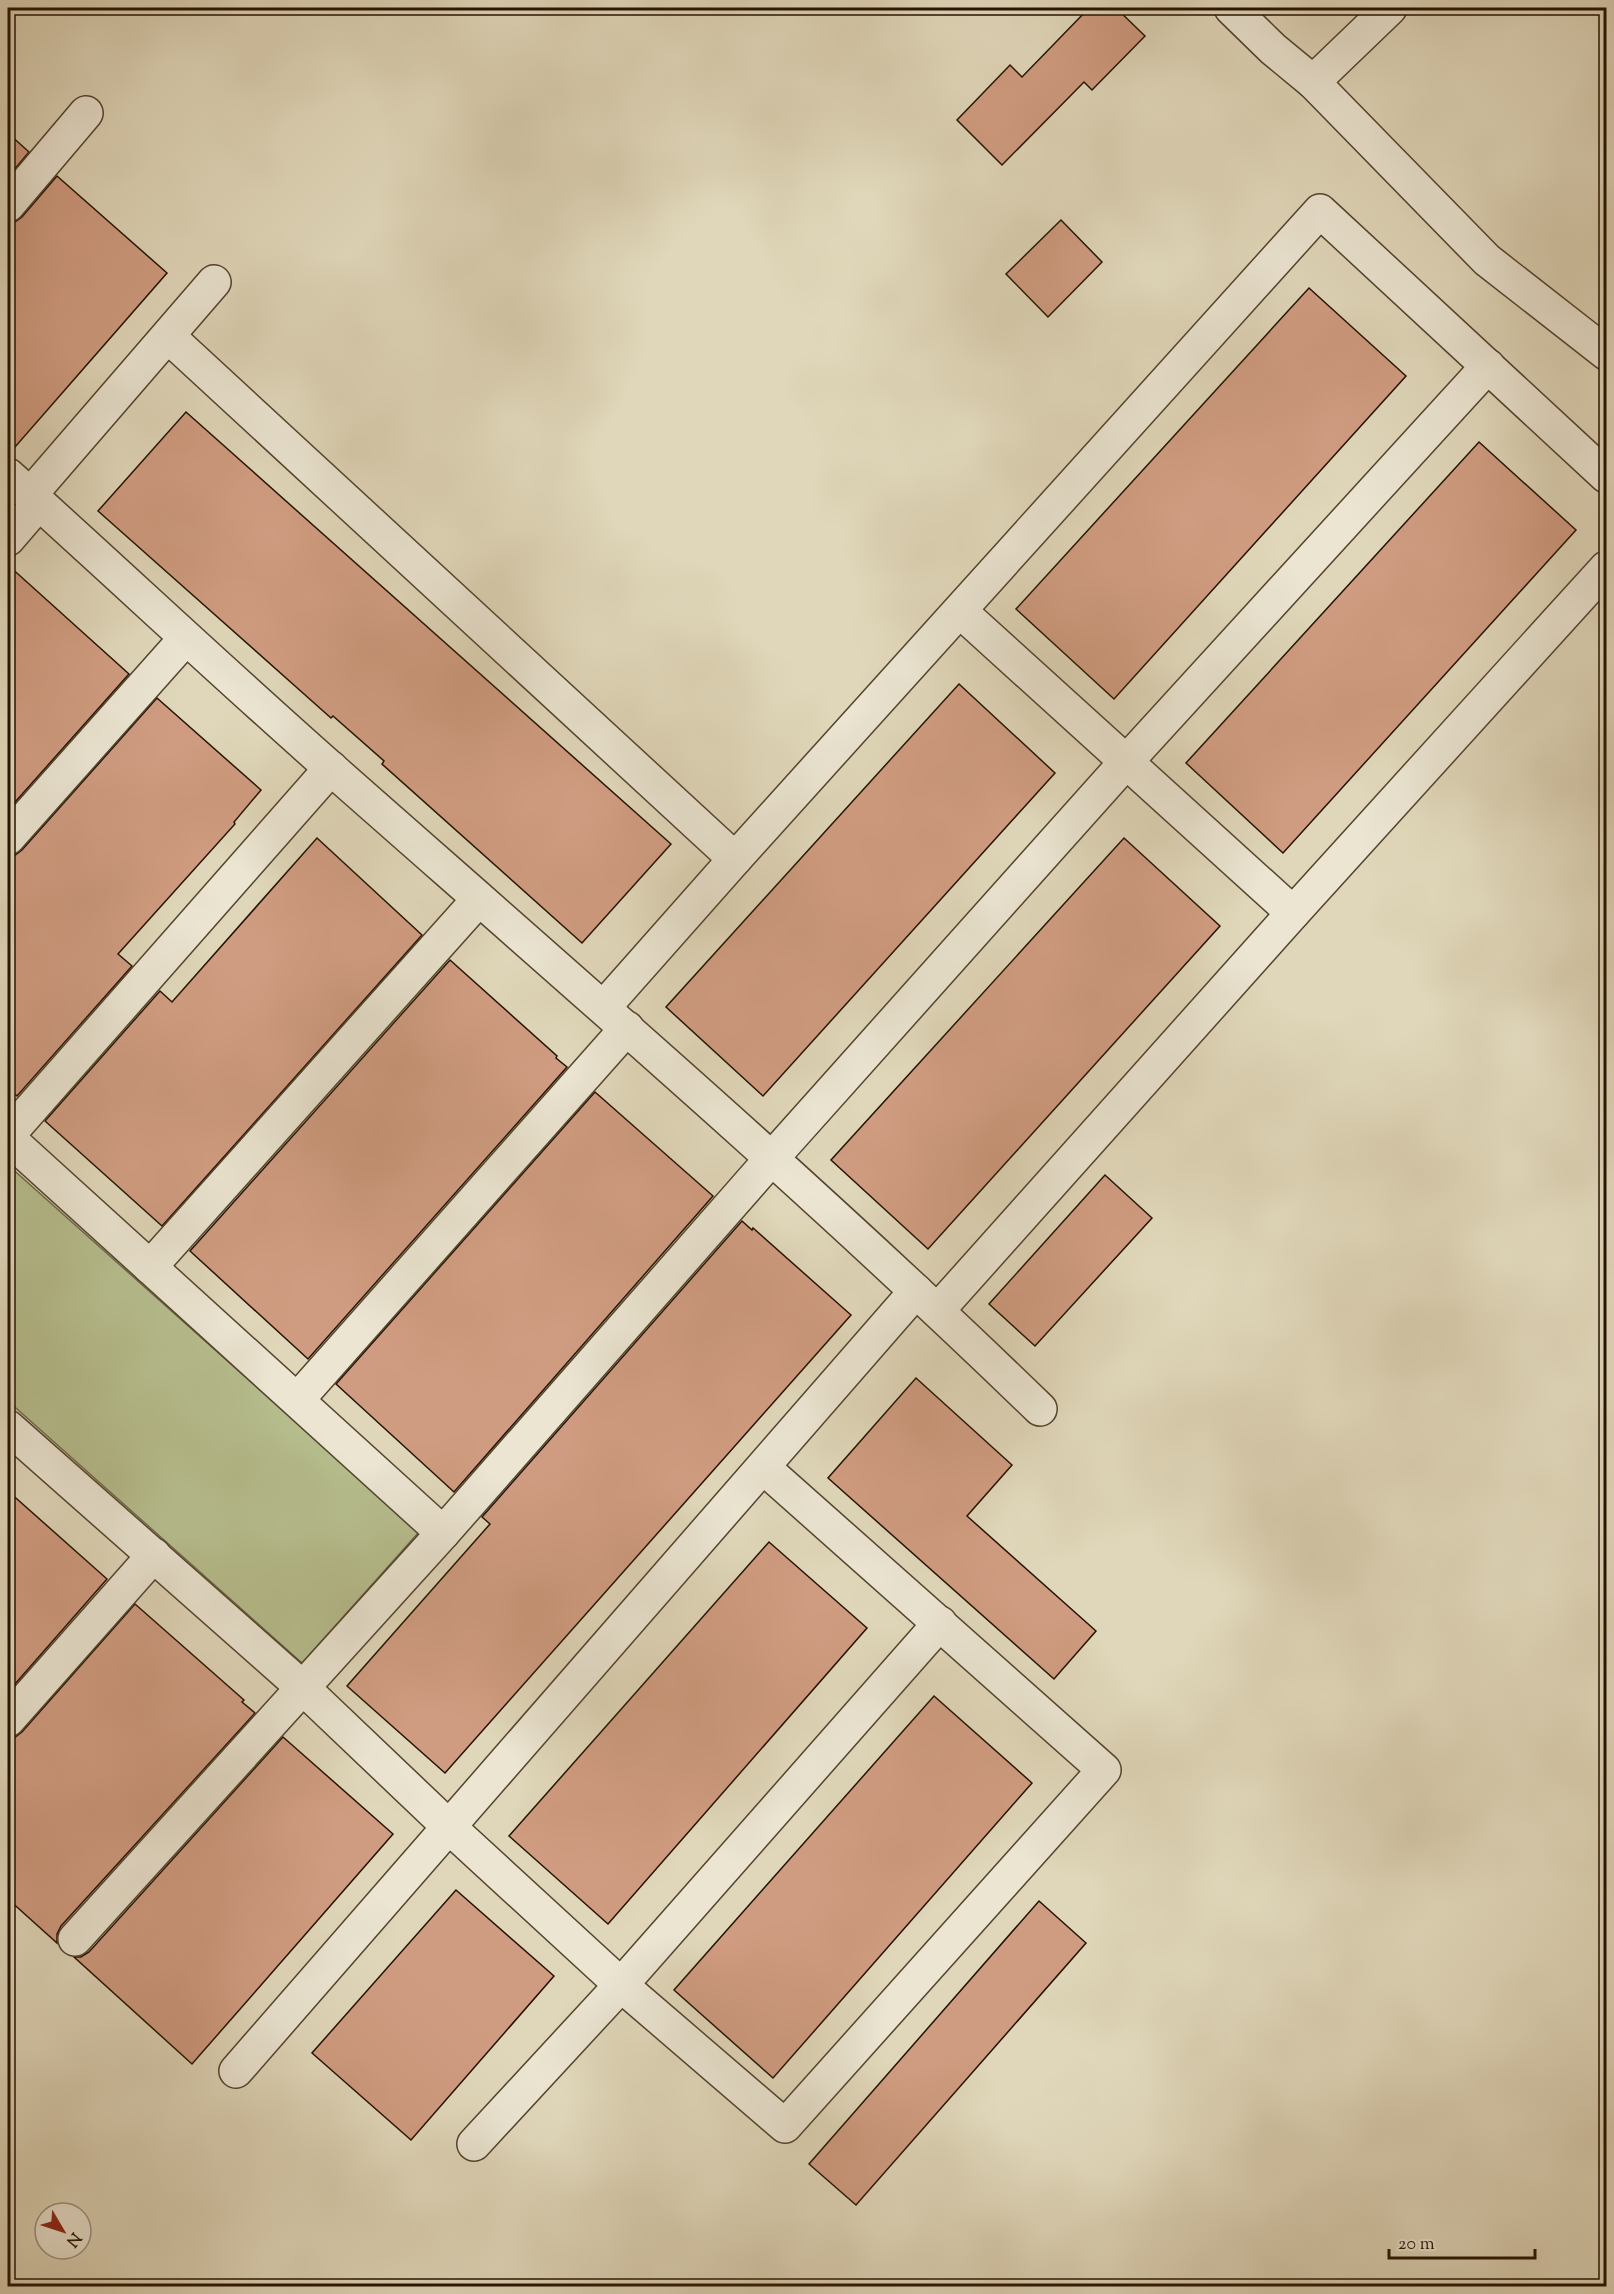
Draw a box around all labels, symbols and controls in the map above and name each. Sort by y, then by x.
north arrow [33,2201,93,2261]
scale bar [1389,2222,1534,2260]
text: N [60,2227,86,2251]
text: 20 m [1398,2232,1435,2258]

